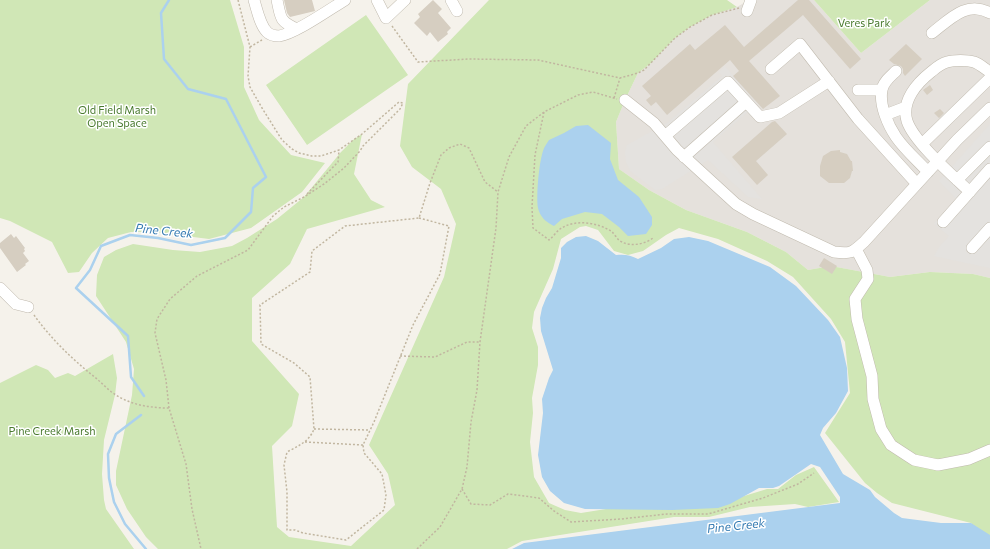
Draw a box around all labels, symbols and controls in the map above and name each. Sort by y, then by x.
park label: Veres Park [838,16,890,30]
park label: Old Field Marsh Open Space [78,103,156,129]
water label: Pine Creek [134,221,194,241]
park label: Pine Creek Marsh [8,424,96,438]
water label: Pine Creek [706,516,766,536]

